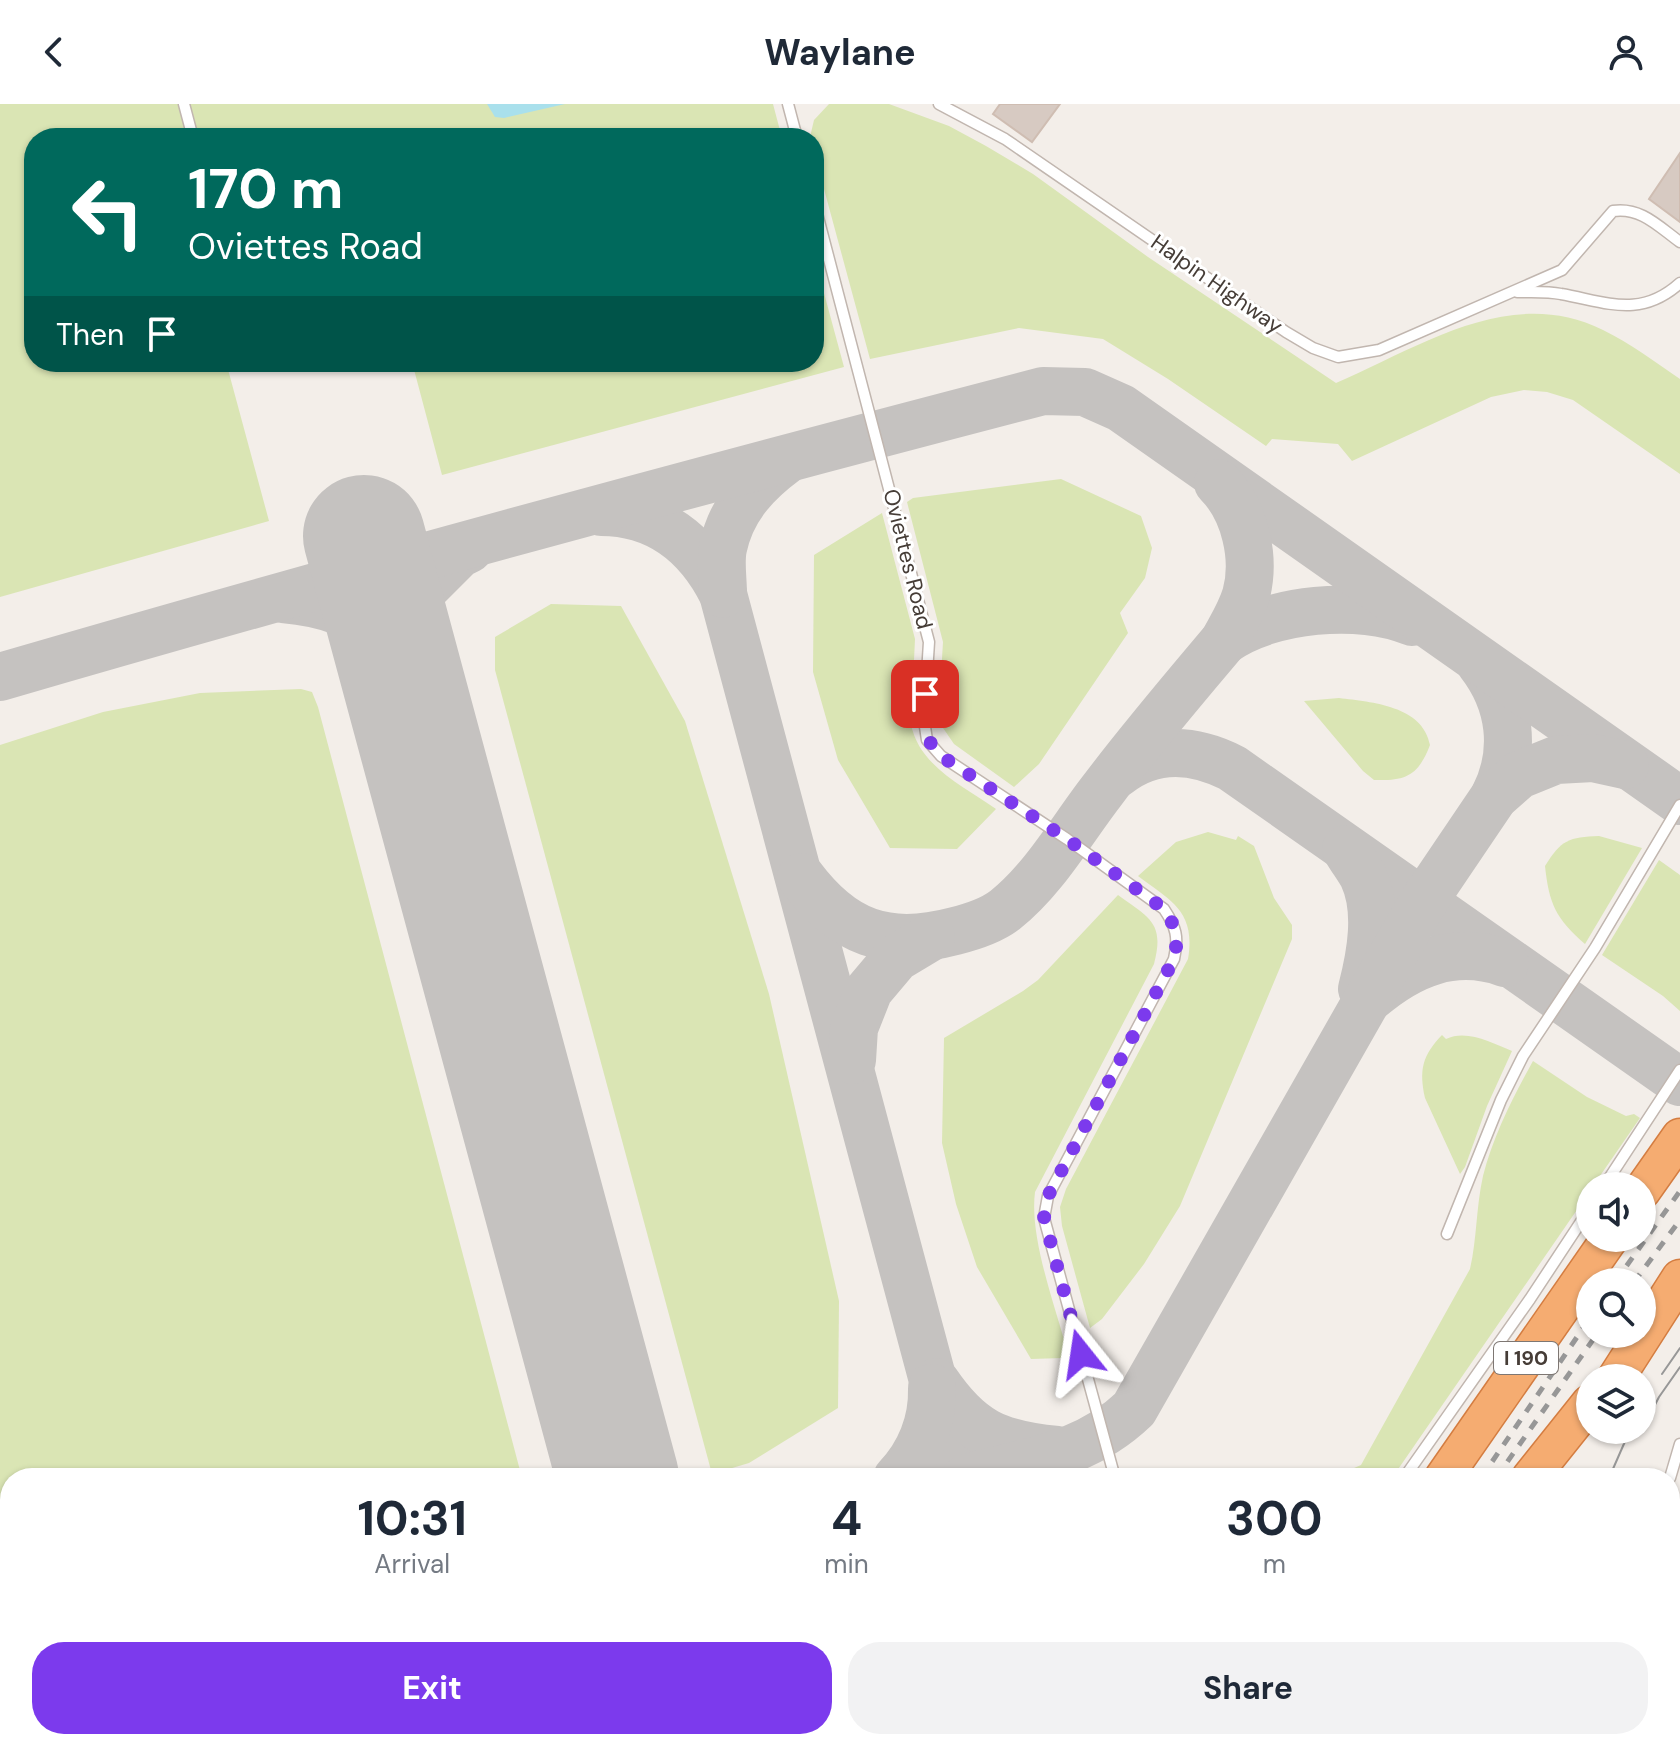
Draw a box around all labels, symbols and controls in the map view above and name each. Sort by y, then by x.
text: Waylane [764,29,916,76]
icon: back [32,30,76,74]
icon: person [1604,30,1648,74]
text: 170 m [188,152,343,225]
icon: left [56,160,160,264]
text: Oviettes Road [188,223,423,270]
street label: Halpin Highway [1145,228,1289,340]
icon: arrive [140,312,184,356]
text: Then [56,315,124,354]
street label: Oviettes Road [877,486,939,632]
pin [891,660,959,728]
icon: arrive [903,672,947,716]
map controls [1576,1172,1656,1444]
button: sound [1576,1172,1656,1252]
button: search [1576,1268,1656,1348]
position arrow [1039,1312,1123,1396]
road number: I 190 [1494,1342,1558,1374]
button: layers [1576,1364,1656,1444]
text: 10:31 [357,1487,467,1550]
text: 4 [831,1487,862,1550]
text: 300 [1226,1487,1323,1550]
text: Arrival [374,1547,450,1581]
text: min [824,1547,869,1581]
text: m [1263,1547,1286,1581]
button: Exit [32,1642,832,1734]
button: Share [848,1642,1648,1734]

